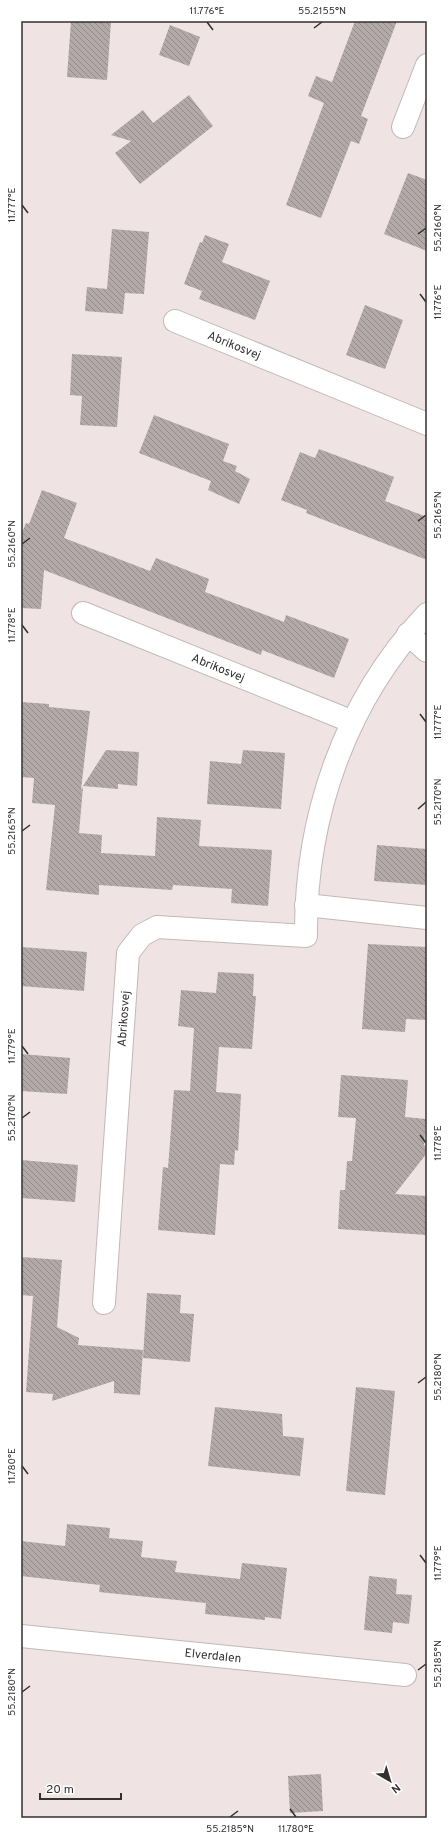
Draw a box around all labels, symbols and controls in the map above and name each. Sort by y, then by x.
text: 11.776°E [190,5,225,18]
text: 55.2155°N [298,5,346,18]
text: 11.777°E [6,187,19,223]
text: 55.2160°N [432,204,445,252]
text: 11.776°E [432,284,445,320]
street label: Abrikosvej [205,328,263,364]
text: 55.2165°N [432,491,445,539]
text: 55.2160°N [6,520,19,568]
text: 11.778°E [6,607,19,643]
street label: Abrikosvej [189,651,247,687]
text: 11.777°E [432,704,445,740]
text: 55.2170°N [432,779,445,826]
text: 55.2165°N [6,807,19,855]
street label: Abrikosvej [115,990,134,1047]
text: 11.779°E [6,1028,19,1064]
text: 55.2170°N [6,1095,19,1142]
text: 11.778°E [432,1125,445,1161]
text: 55.2180°N [432,1353,445,1401]
text: 11.780°E [6,1448,19,1484]
text: 11.779°E [432,1545,445,1581]
text: 55.2185°N [432,1640,445,1688]
street label: Elverdalen [184,1646,242,1667]
text: 55.2180°N [6,1668,19,1716]
north arrow [370,1761,410,1801]
scale bar [40,1775,121,1801]
text: N [388,1780,403,1796]
text: 20 m [46,1782,74,1798]
text: 55.2185°N [206,1823,254,1836]
text: 11.780°E [278,1823,314,1836]

